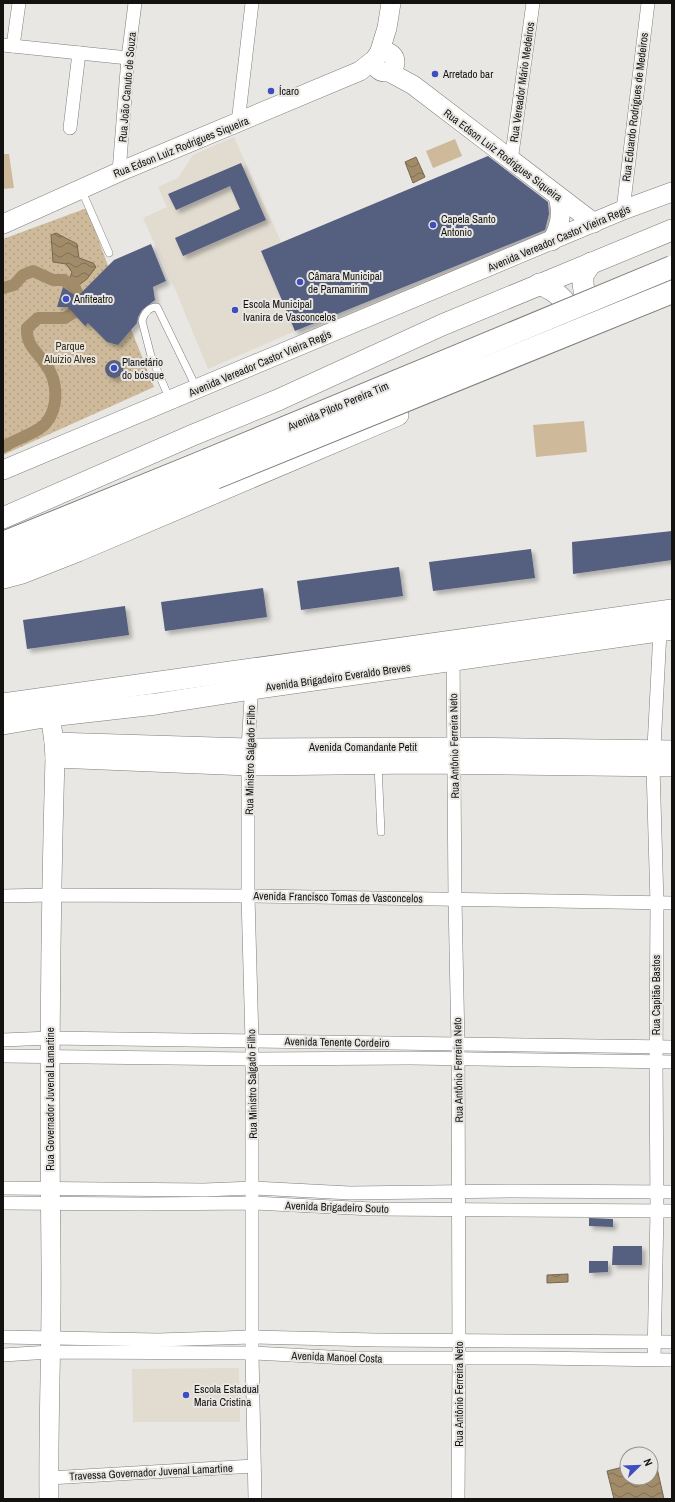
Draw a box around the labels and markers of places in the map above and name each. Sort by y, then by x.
place label: Arretado bar [442,67,493,81]
marker: Arretado bar [430,69,440,79]
place label: Ícaro [279,84,299,98]
marker: Ícaro [266,86,276,96]
place label: Capela Santo Antonio [440,212,496,239]
marker: Capela Santo Antonio [428,220,438,230]
place label: Câmara Municipal de Parnamirim [308,269,382,296]
marker: Câmara Municipal de Parnamirim [295,277,305,287]
place label: Anfiteatro [73,292,113,306]
marker: Anfiteatro [61,294,71,304]
place label: Escola Municipal Ivanira de Vasconcelos [243,297,337,324]
marker: Escola Municipal Ivanira de Vasconcelos [230,305,240,315]
place label: Planetário do bósque [122,355,164,382]
marker: Planetário do bósque [109,363,119,373]
place label: Escola Estadual Maria Cristina [194,1382,259,1409]
marker: Escola Estadual Maria Cristina [181,1390,191,1400]

